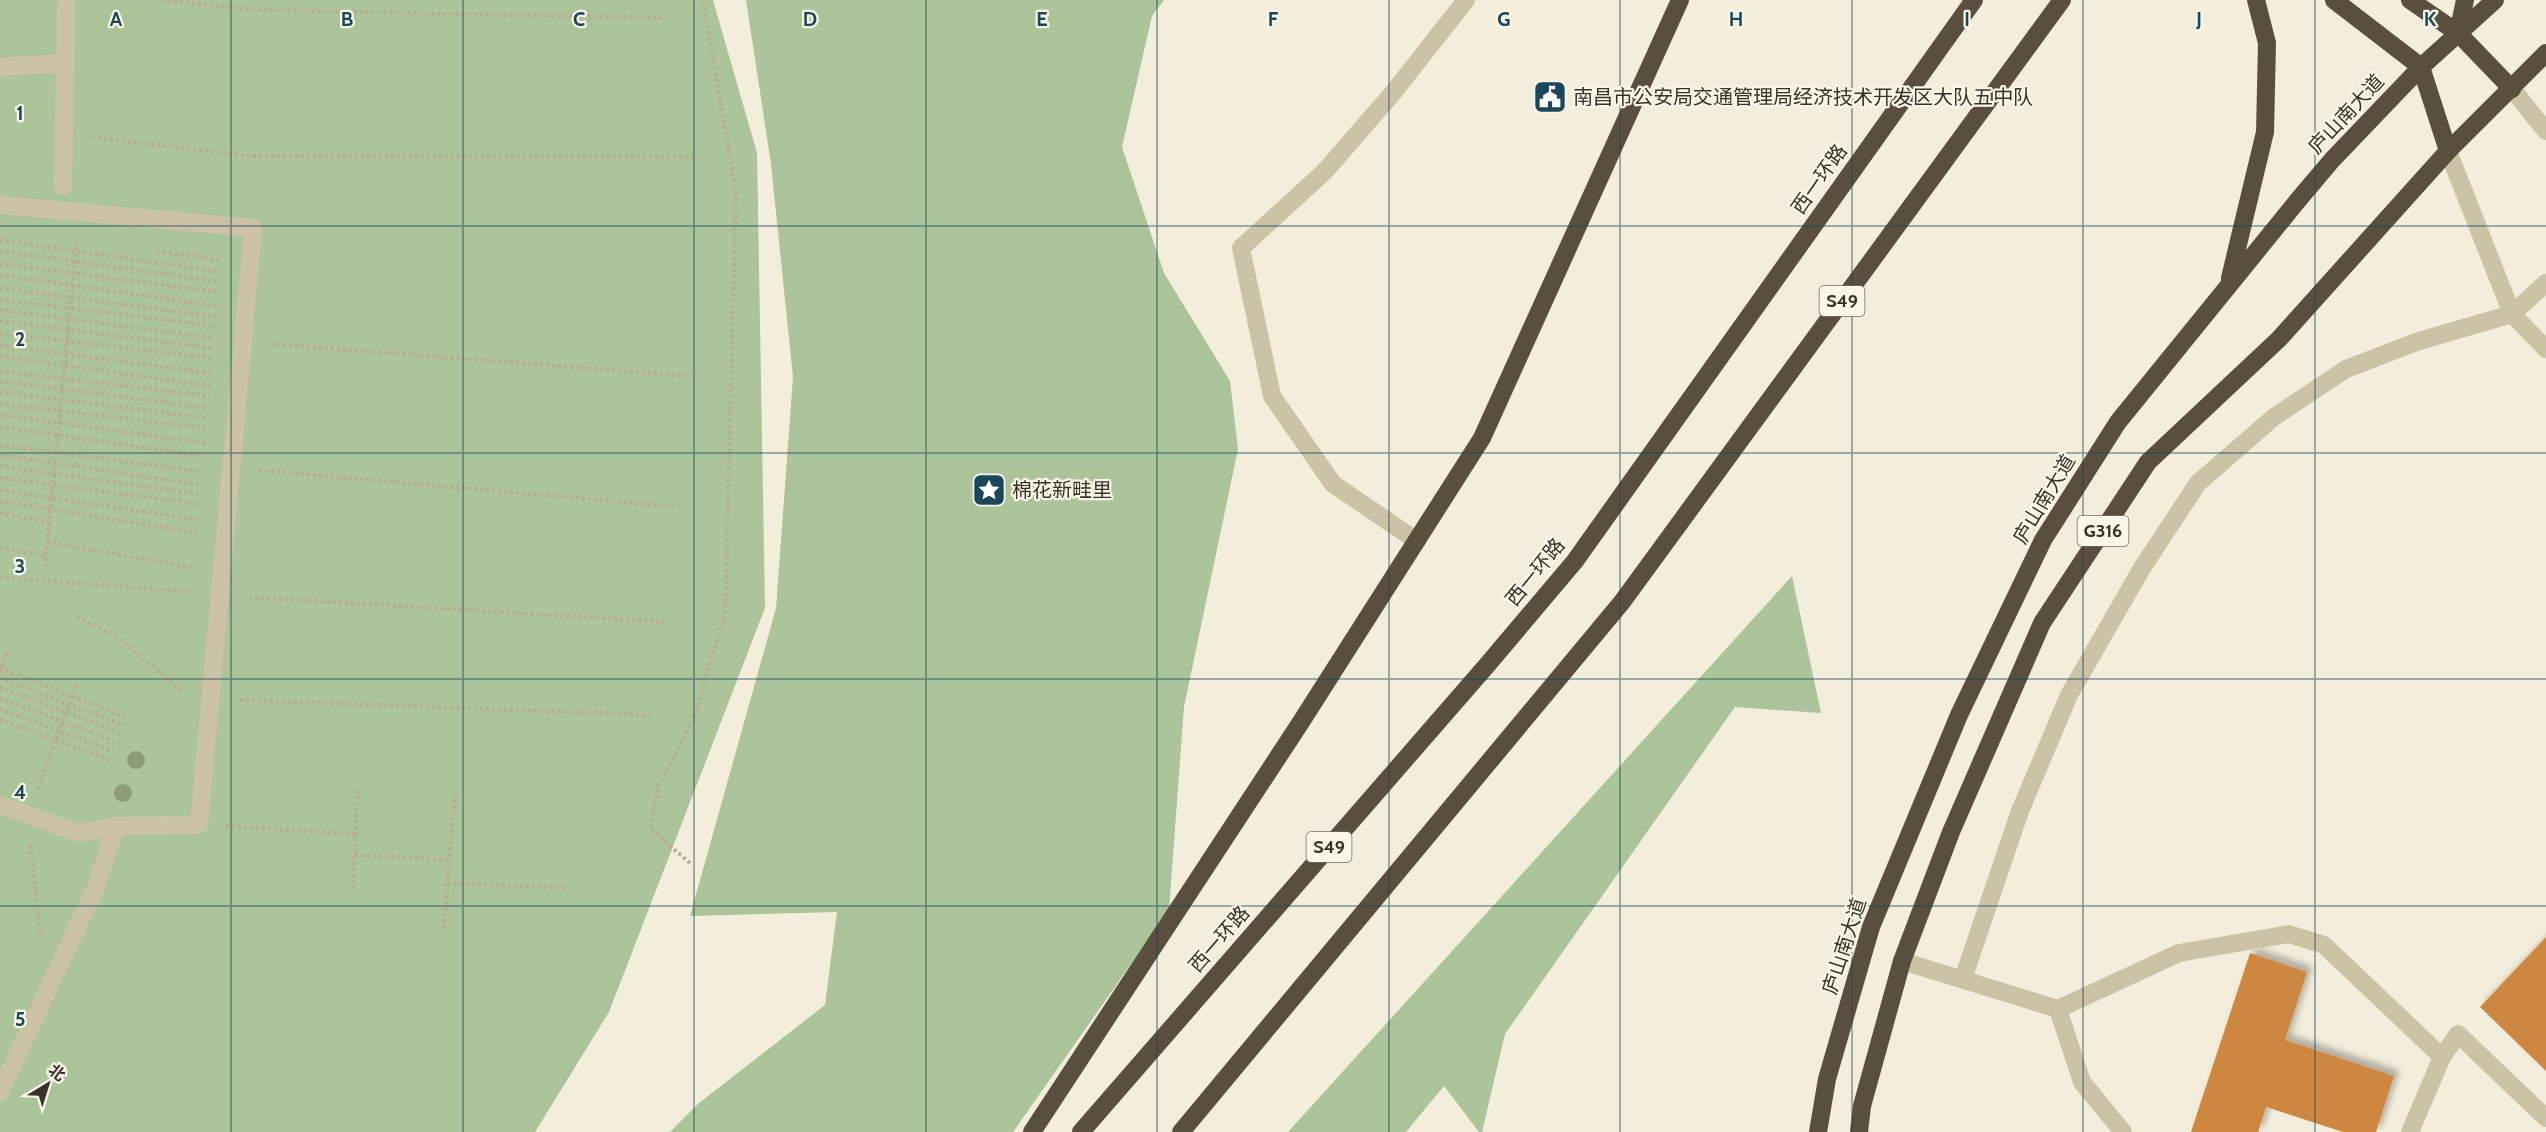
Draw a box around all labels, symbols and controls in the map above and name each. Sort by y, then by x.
text: A [110,7,123,31]
text: B [341,7,353,31]
text: C [573,7,585,31]
text: D [803,7,817,31]
text: E [1036,7,1048,31]
text: F [1268,7,1279,31]
text: G [1497,7,1511,31]
text: H [1729,7,1743,31]
text: I [1964,7,1970,31]
text: J [2195,7,2202,31]
text: K [2424,7,2437,31]
street label: 庐山南大道 [2303,69,2389,159]
public building icon: 南昌市公安局交通管理局经济技术开发区大队五中队 [1532,79,1568,115]
place label: 南昌市公安局交通管理局经济技术开发区大队五中队 [1573,85,2033,109]
text: 1 [16,101,24,125]
street label: 西一环路 [1786,139,1852,219]
road number: S49 [1820,286,1864,316]
text: 2 [15,327,25,351]
street label: 庐山南大道 [2008,450,2080,548]
place icon: 棉花新畦里 [971,472,1007,508]
place label: 棉花新畦里 [1012,478,1112,502]
road number: G316 [2078,516,2128,546]
street label: 西一环路 [1501,533,1569,611]
text: 3 [15,554,25,578]
text: 4 [14,780,26,804]
road number: S49 [1306,832,1352,862]
street label: 庐山南大道 [1817,895,1871,997]
street label: 西一环路 [1184,901,1254,977]
text: 5 [15,1007,25,1031]
north arrow [18,1054,78,1114]
text: 北 [45,1060,69,1085]

